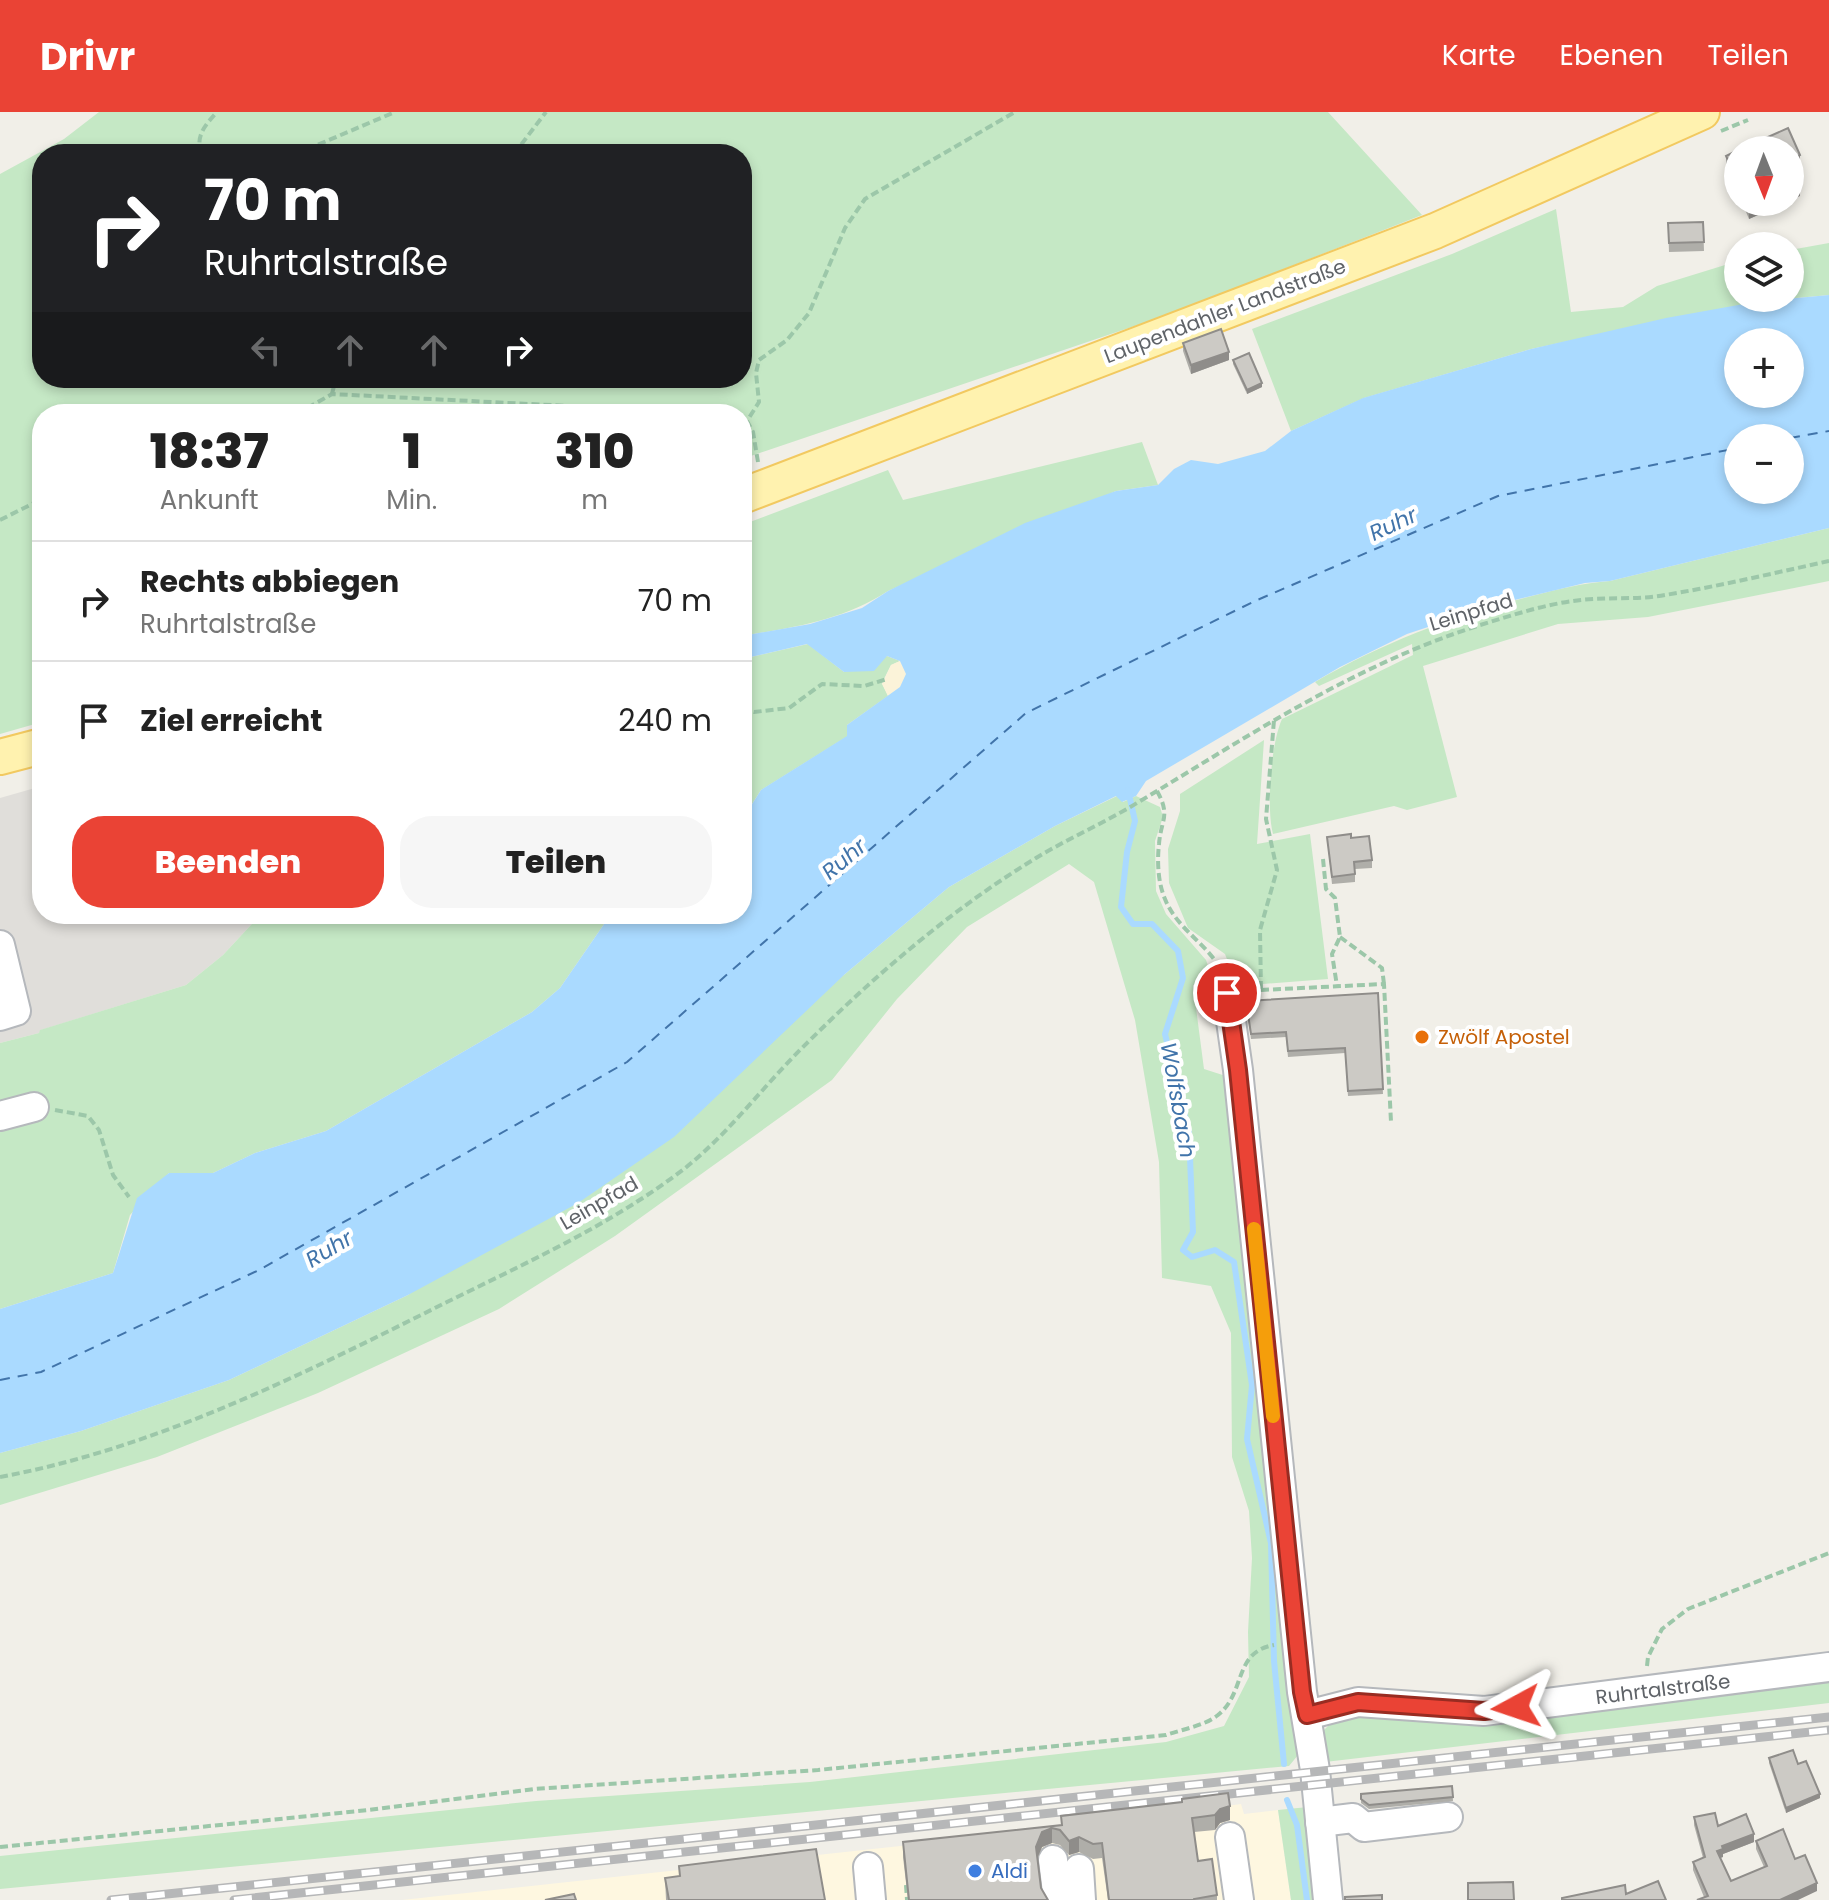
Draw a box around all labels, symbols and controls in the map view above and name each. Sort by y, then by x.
text: Drivr [40,30,135,83]
text: Karte [1442,36,1516,75]
text: Ebenen [1560,36,1663,75]
text: Teilen [1707,36,1789,75]
north arrow [1724,136,1804,216]
map controls [1724,136,1804,504]
text: 70 m [204,161,342,240]
icon: right [72,176,176,280]
button: layers [1724,232,1804,312]
text: Ruhrtalstraße [204,237,448,288]
street label: Laupendahler Landstraße [1100,252,1350,370]
icon: left [244,328,288,372]
icon: ahead [328,328,372,372]
icon: ahead [412,328,456,372]
icon: right [496,328,540,372]
button: + [1724,328,1804,408]
text: 18:37 [150,418,269,485]
text: 1 [402,418,421,485]
text: 310 [555,418,634,485]
button: − [1724,424,1804,504]
text: Ankunft [160,482,259,518]
text: Min. [386,482,437,518]
text: m [581,482,608,518]
water label: Ruhr [1364,499,1423,549]
text: Rechts abbiegen [140,560,399,603]
icon: right [72,579,116,623]
text: 70 m [638,579,712,622]
street label: Leinpfad [1426,586,1516,638]
text: Ruhrtalstraße [140,606,316,642]
icon: arrive [72,699,116,743]
text: Ziel erreicht [140,699,322,742]
text: 240 m [618,699,712,742]
button: Beenden [72,816,384,908]
button: Teilen [400,816,712,908]
water label: Ruhr [815,831,874,887]
pin [1193,959,1261,1027]
icon: arrive [1205,971,1249,1015]
place label: Zwölf Apostel [1438,1023,1570,1051]
marker: Zwölf Apostel [1413,1028,1431,1046]
water label: Wolfsbach [1153,1040,1203,1160]
street label: Leinpfad [555,1169,643,1237]
water label: Ruhr [300,1222,359,1275]
position arrow [1474,1665,1558,1749]
street label: Ruhrtalstraße [1594,1667,1732,1711]
place label: Aldi [991,1857,1028,1885]
marker: Aldi [966,1862,984,1880]

